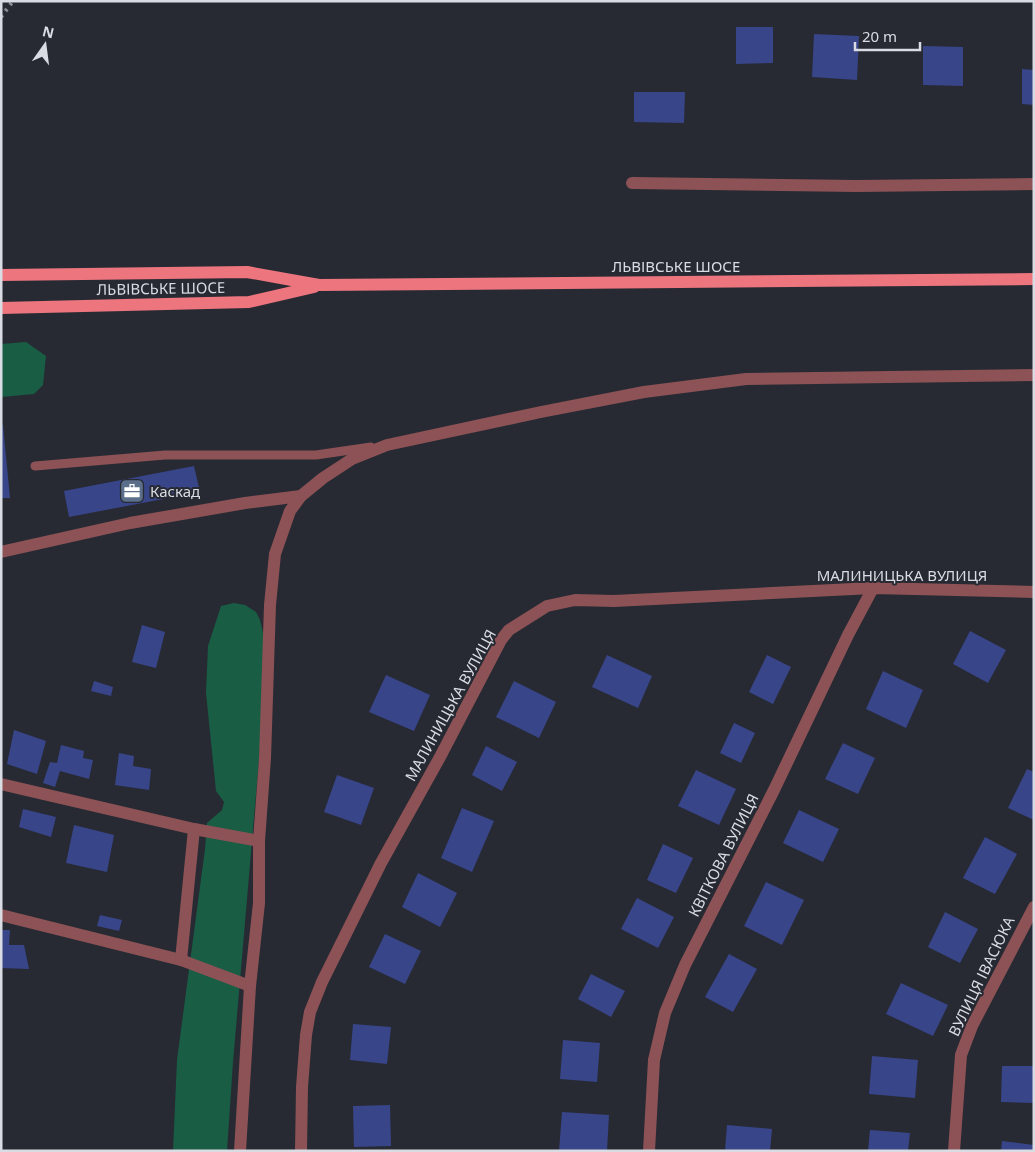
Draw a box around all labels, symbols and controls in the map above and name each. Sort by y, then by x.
north arrow [20,20,70,70]
scale bar [855,20,920,52]
text: N [40,21,56,42]
text: 20 m [862,26,897,46]
street label: ЛЬВІВСЬКЕ ШОСЕ [612,256,740,276]
street label: ЛЬВІВСЬКЕ ШОСЕ [97,277,225,299]
office icon: Каскад [119,478,145,504]
place label: Каскад [150,481,200,501]
street label: МАЛИНИЦЬКА ВУЛИЦЯ [817,565,987,585]
street label: МАЛИНИЦЬКА ВУЛИЦЯ [400,626,500,784]
street label: КВІТКОВА ВУЛИЦЯ [683,790,763,920]
street label: ВУЛИЦЯ ІВАСЮКА [943,912,1019,1039]

